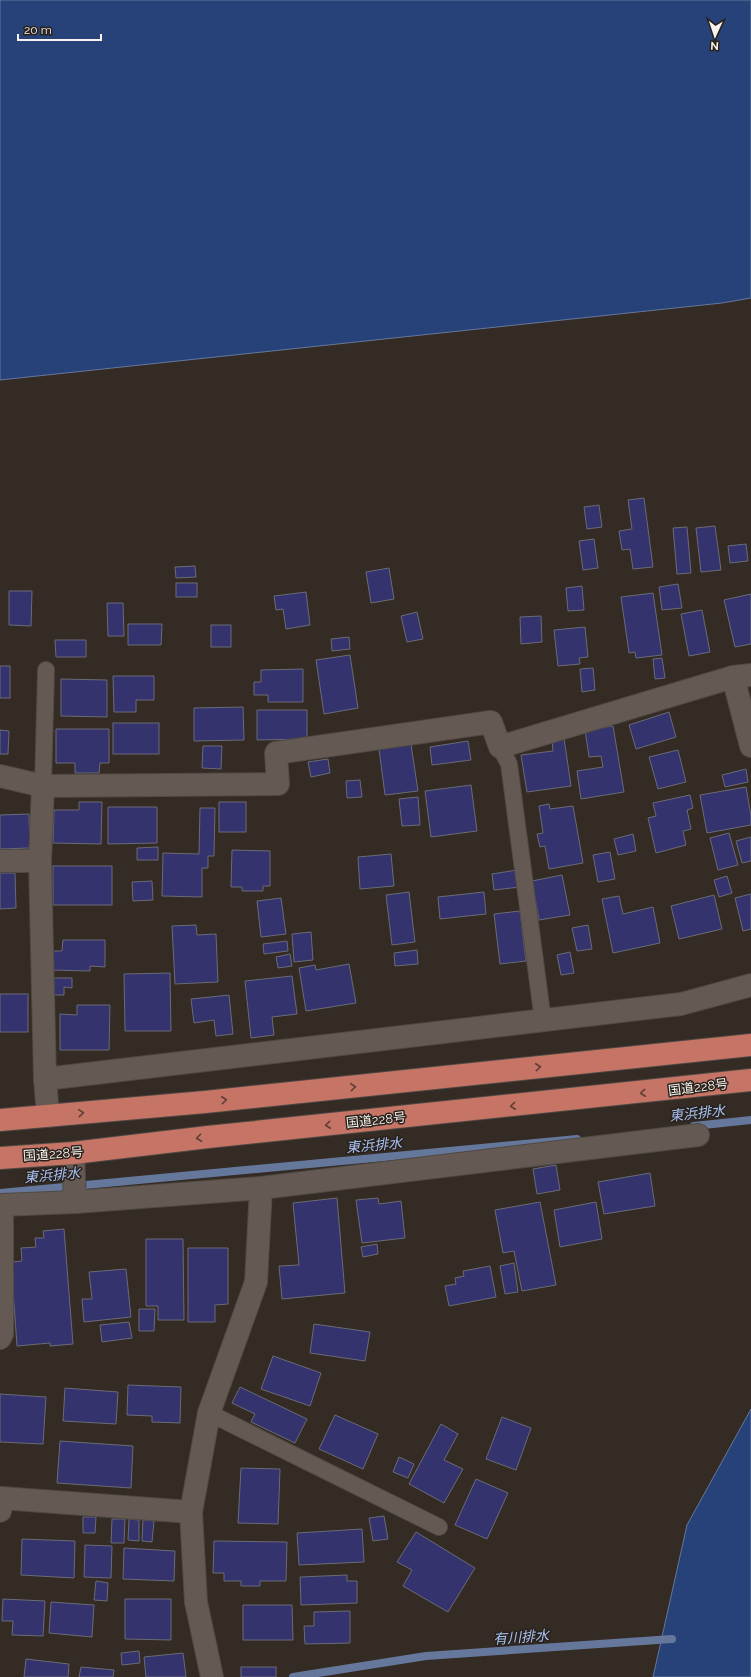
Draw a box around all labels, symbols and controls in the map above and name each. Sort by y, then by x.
scale bar [18,16,101,42]
north arrow [695,16,735,56]
text: 20 m [24,23,52,37]
text: N [710,39,719,52]
one-way arrow [535,1063,541,1072]
street label: 国道228号 [667,1076,729,1098]
one-way arrow [350,1082,356,1091]
one-way arrow [640,1088,646,1097]
one-way arrow [221,1096,227,1105]
one-way arrow [510,1101,516,1110]
water label: 東浜排水 [668,1102,728,1124]
one-way arrow [78,1109,84,1118]
street label: 国道228号 [345,1109,407,1131]
one-way arrow [325,1120,331,1129]
one-way arrow [196,1134,202,1143]
water label: 東浜排水 [345,1134,405,1155]
street label: 国道228号 [22,1144,84,1164]
water label: 東浜排水 [23,1164,83,1185]
water label: 有川排水 [493,1627,551,1647]

